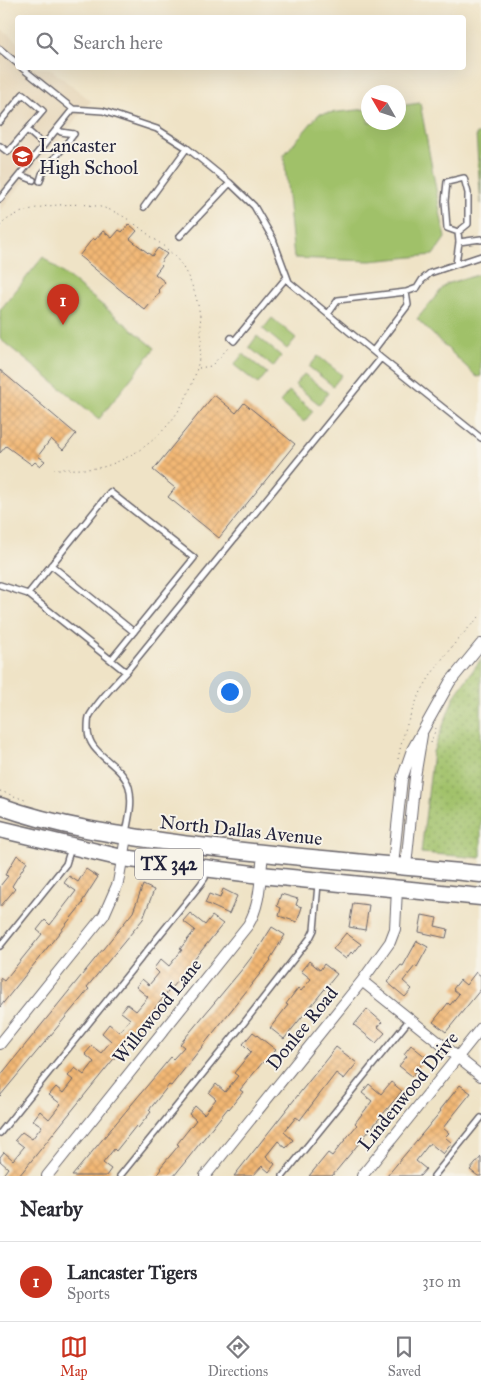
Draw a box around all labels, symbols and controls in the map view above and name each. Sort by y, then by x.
search box [15,15,466,70]
icon: search [33,29,61,57]
text: Search here [73,31,163,54]
north arrow [361,85,406,130]
place label: Lancaster High School [39,134,139,180]
school or university icon: Lancaster High School [11,144,35,168]
pin: 1 [47,284,79,325]
your location [217,679,243,705]
street label: North Dallas Avenue [159,810,324,850]
road number: TX 342 [135,849,203,880]
street label: Willowood Lane [108,954,206,1068]
street label: Donlee Road [261,981,343,1074]
street label: Lindenwood Drive [353,1027,463,1155]
text: Nearby [20,1196,83,1222]
text: Lancaster Tigers [67,1261,197,1284]
text: 1 [33,1272,39,1291]
text: 310 m [422,1272,461,1291]
text: Sports [67,1284,110,1303]
tab: Map [60,1333,88,1380]
tab: Directions [208,1333,268,1380]
tab: Saved [388,1333,421,1380]

